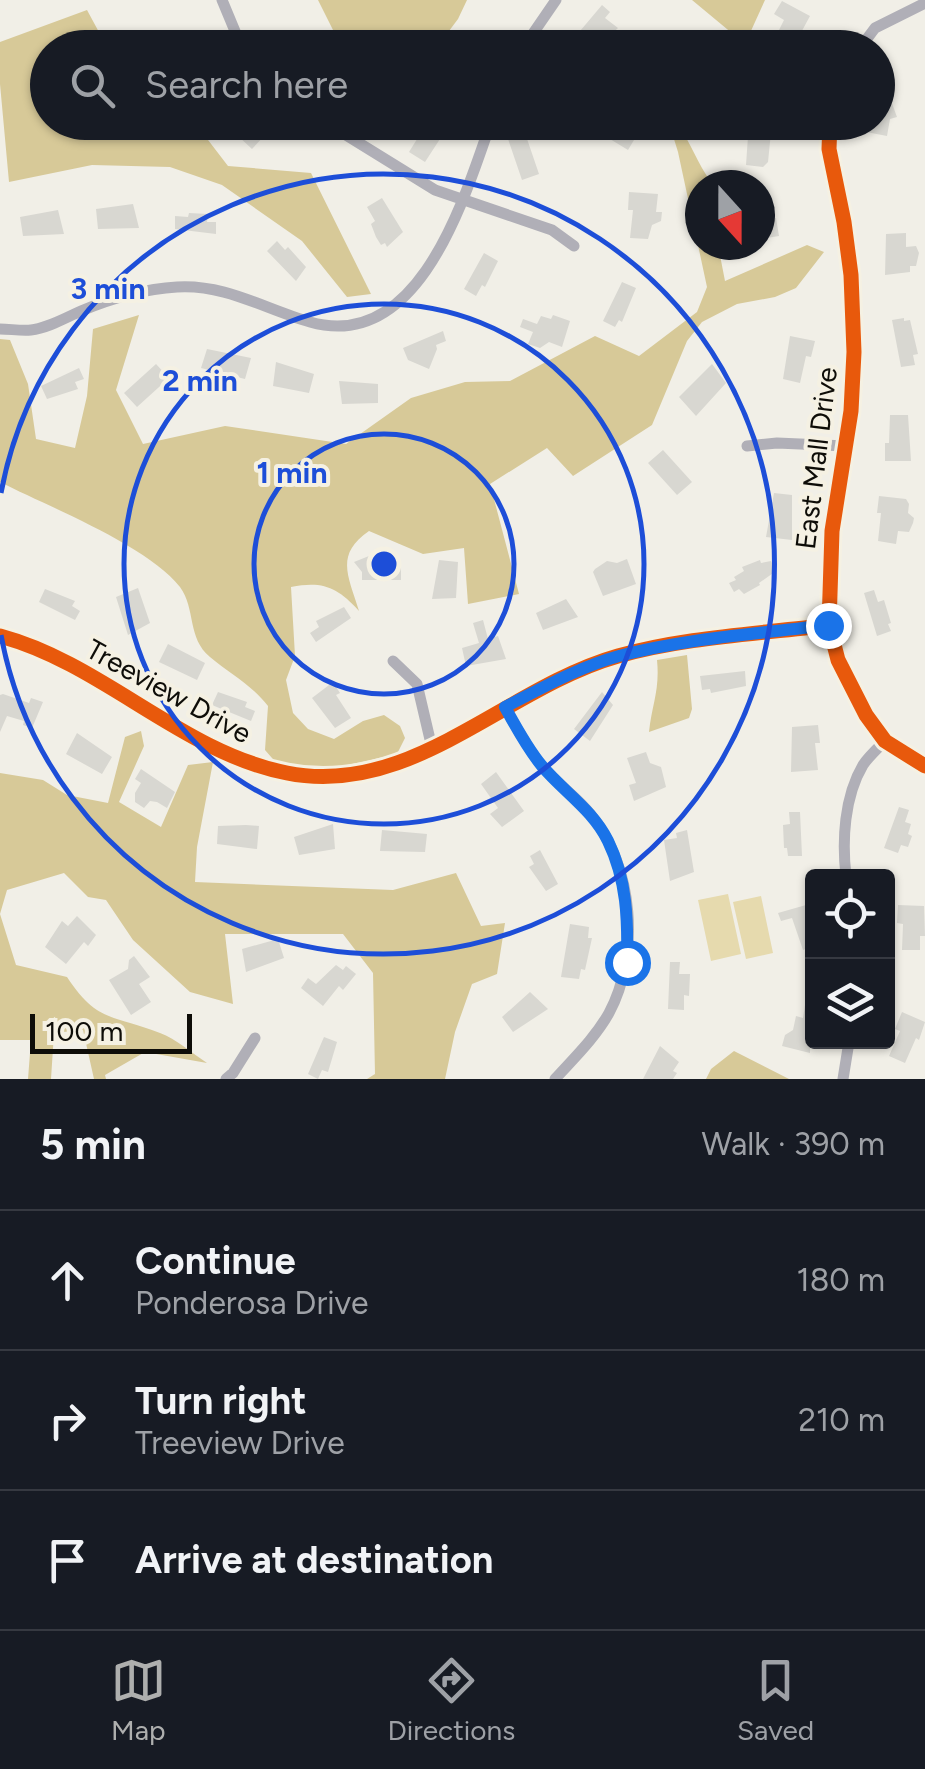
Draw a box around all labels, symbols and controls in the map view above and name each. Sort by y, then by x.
search box [30,30,895,140]
icon: search [65,58,120,113]
text: Search here [145,62,348,108]
north arrow [685,170,775,260]
text: 3 min [71,270,145,307]
text: 2 min [162,362,238,399]
street label: East Mall Drive [788,365,844,551]
text: 1 min [257,454,327,491]
centre of rings [366,546,402,582]
route end [806,603,852,649]
street label: Treeview Drive [81,632,257,750]
map controls [805,869,895,1049]
button: locate [805,869,895,959]
route start [605,940,651,986]
button: layers [805,959,895,1049]
scale bar [30,1009,192,1054]
text: 100 m [45,1014,123,1048]
text: 5 min [40,1119,146,1170]
text: Walk · 390 m [702,1125,885,1163]
text: Continue [135,1238,296,1284]
icon: ahead [40,1253,95,1308]
text: 180 m [796,1261,885,1299]
text: Ponderosa Drive [135,1284,368,1322]
text: Turn right [135,1378,307,1424]
icon: right [40,1393,95,1448]
text: 210 m [798,1401,885,1439]
text: Treeview Drive [135,1424,345,1462]
icon: arrive [40,1533,95,1588]
text: Arrive at destination [135,1537,493,1583]
tab: Map [111,1653,166,1747]
tab: Directions [388,1653,515,1747]
tab: Saved [737,1653,814,1747]

